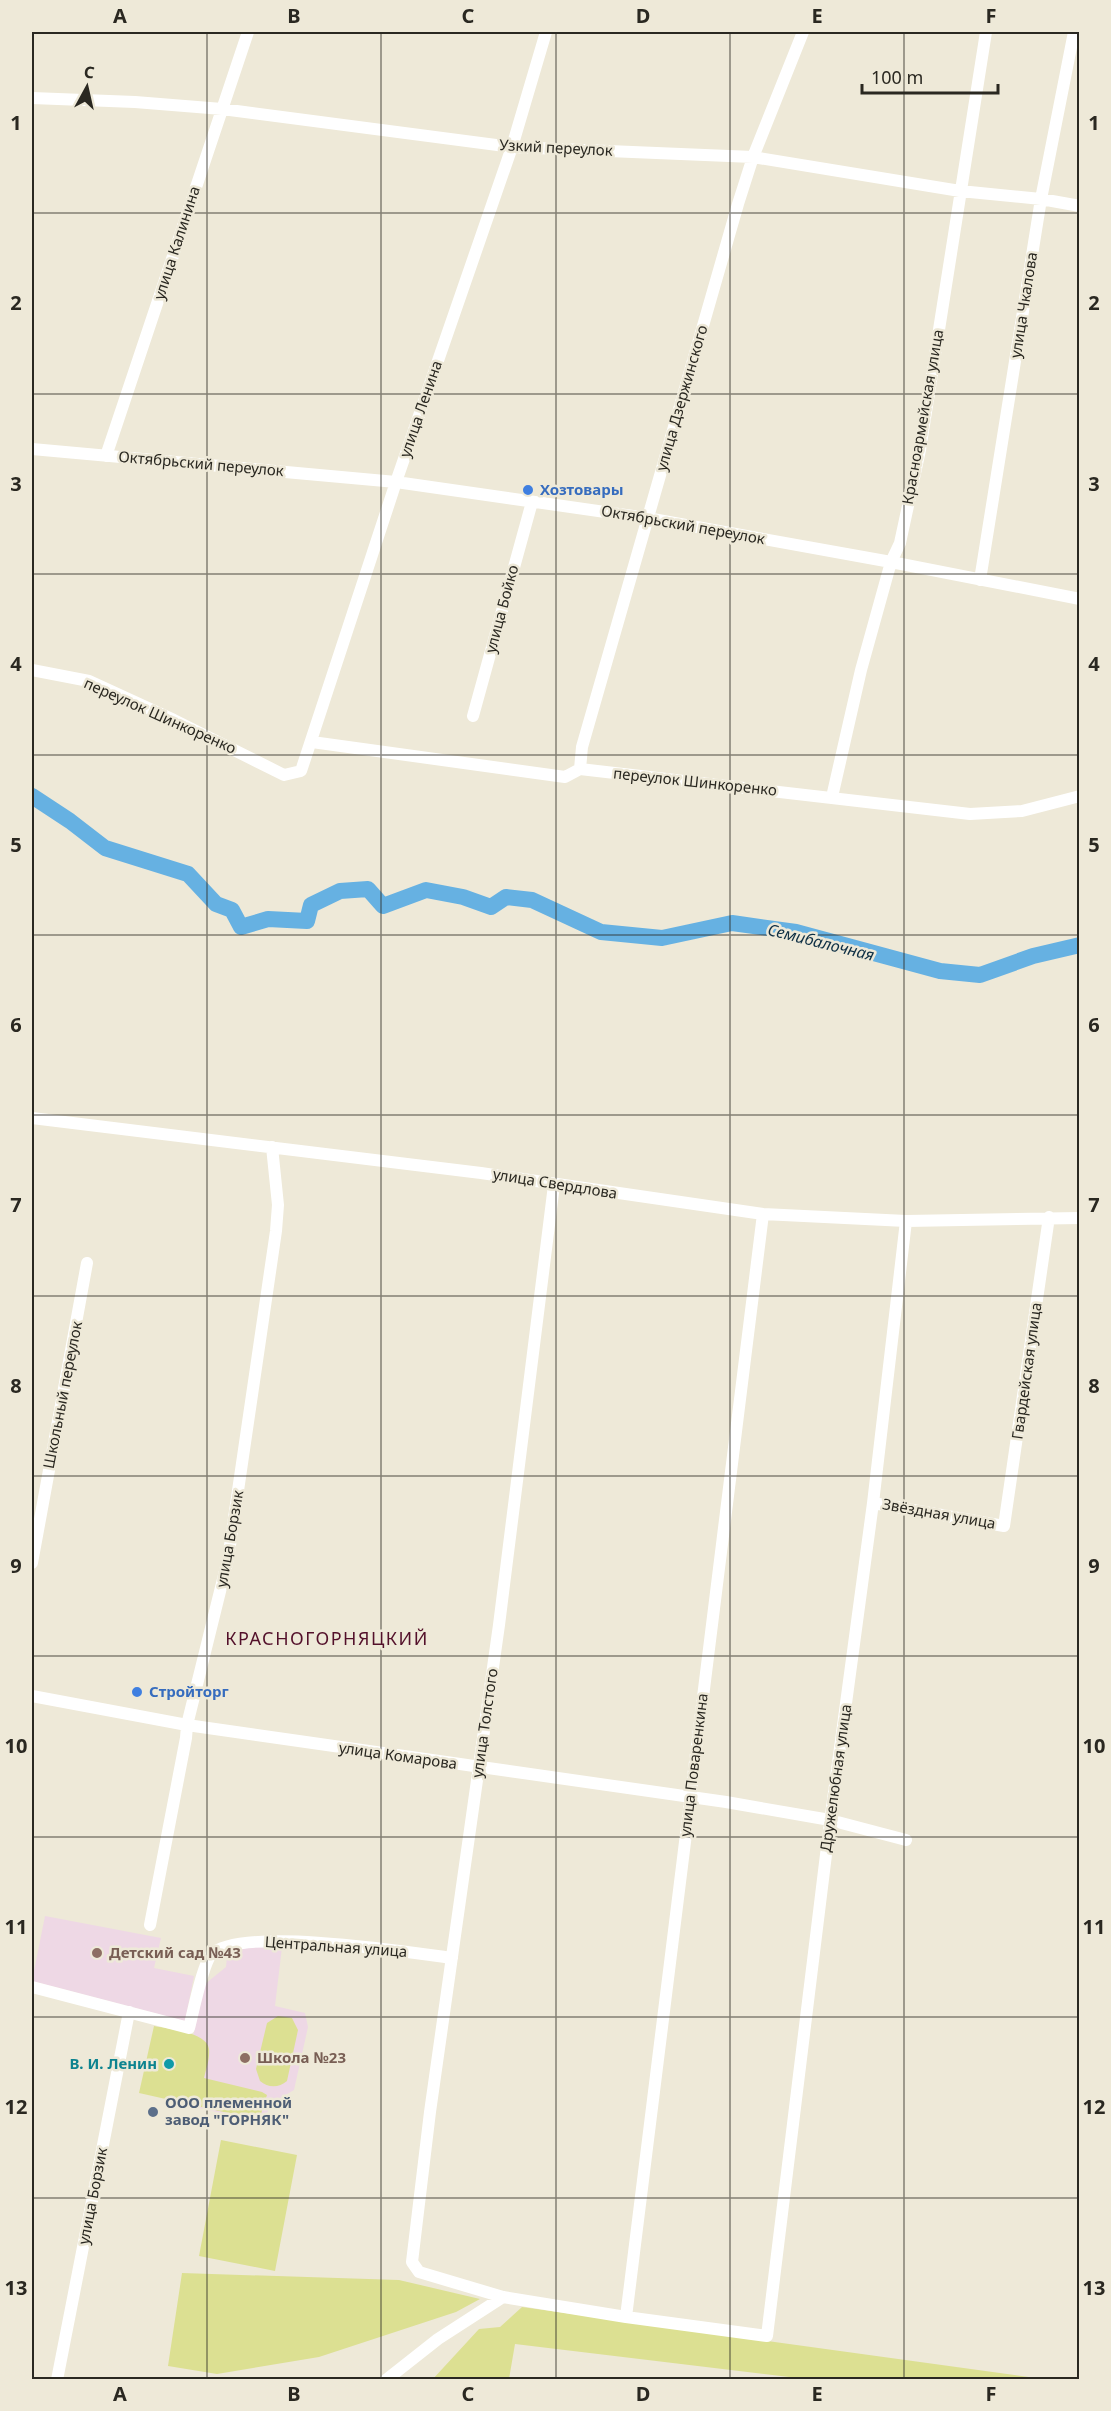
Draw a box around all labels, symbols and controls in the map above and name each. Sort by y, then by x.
text: A [113,2,127,29]
text: B [287,2,301,29]
text: C [462,2,475,29]
text: D [636,2,650,29]
text: E [811,2,823,29]
text: F [986,2,996,29]
north arrow [57,57,117,117]
scale bar [862,57,998,95]
text: С [82,61,96,84]
text: 100 m [871,65,923,89]
text: 1 [10,109,22,136]
text: 1 [1088,109,1100,136]
street label: Узкий переулок [499,134,613,160]
street label: улица Калинина [148,183,204,302]
street label: улица Чкалова [1005,250,1041,359]
text: 2 [10,289,22,316]
text: 2 [1088,289,1100,316]
street label: улица Дзержинского [651,322,711,473]
street label: Красноармейская улица [897,328,947,506]
street label: улица Ленина [394,358,446,460]
street label: Октябрьский переулок [118,446,285,480]
text: 3 [10,470,22,497]
text: 3 [1088,470,1100,497]
place label: Хозтовары [540,479,624,499]
marker: Хозтовары [521,483,535,497]
street label: Октябрьский переулок [600,500,767,548]
street label: улица Бойко [480,562,522,655]
text: 4 [10,650,22,677]
text: 4 [1088,650,1100,677]
street label: переулок Шинкоренко [81,672,240,758]
street label: переулок Шинкоренко [612,762,778,800]
text: 5 [10,831,22,858]
text: 5 [1088,831,1100,858]
water label: Семибалочная [766,918,876,966]
text: 6 [10,1011,22,1038]
text: 6 [1088,1011,1100,1038]
street label: улица Свердлова [492,1163,619,1203]
text: 7 [10,1191,22,1218]
text: 7 [1088,1191,1100,1218]
street label: Гвардейская улица [1006,1301,1046,1441]
street label: Школьный переулок [38,1319,86,1470]
text: 8 [10,1372,22,1399]
text: 8 [1088,1372,1100,1399]
street label: улица Борзик [211,1489,247,1589]
street label: Звёздная улица [881,1493,997,1533]
text: 9 [10,1552,22,1579]
text: 9 [1088,1552,1100,1579]
district label: КРАСНОГОРНЯЦКИЙ [225,1626,429,1650]
street label: улица Толстого [466,1667,502,1779]
place label: Стройторг [149,1681,229,1701]
marker: Стройторг [130,1685,144,1699]
street label: улица Поваренкина [674,1692,712,1838]
street label: Дружелюбная улица [815,1703,855,1853]
text: 10 [5,1732,27,1759]
text: 10 [1083,1732,1105,1759]
street label: улица Комарова [338,1737,459,1773]
text: 11 [5,1913,27,1940]
text: 11 [1083,1913,1105,1940]
street label: Центральная улица [264,1931,408,1961]
place label: Детский сад №43 [109,1942,241,1962]
marker: Детский сад №43 [90,1946,104,1960]
place label: Школа №23 [257,2047,346,2067]
marker: Школа №23 [238,2051,252,2065]
place label: В. И. Ленин [69,2053,157,2073]
marker: В. И. Ленин [162,2057,176,2071]
place label: ООО племенной завод "ГОРНЯК" [165,2092,292,2129]
text: 12 [5,2093,27,2120]
text: 12 [1083,2093,1105,2120]
marker: ООО племенной завод "ГОРНЯК" [146,2105,160,2119]
street label: улица Борзик [73,2146,111,2246]
text: 13 [5,2274,27,2301]
text: 13 [1083,2274,1105,2301]
text: A [113,2380,127,2407]
text: B [287,2380,301,2407]
text: C [462,2380,475,2407]
text: D [636,2380,650,2407]
text: E [811,2380,823,2407]
text: F [986,2380,996,2407]

